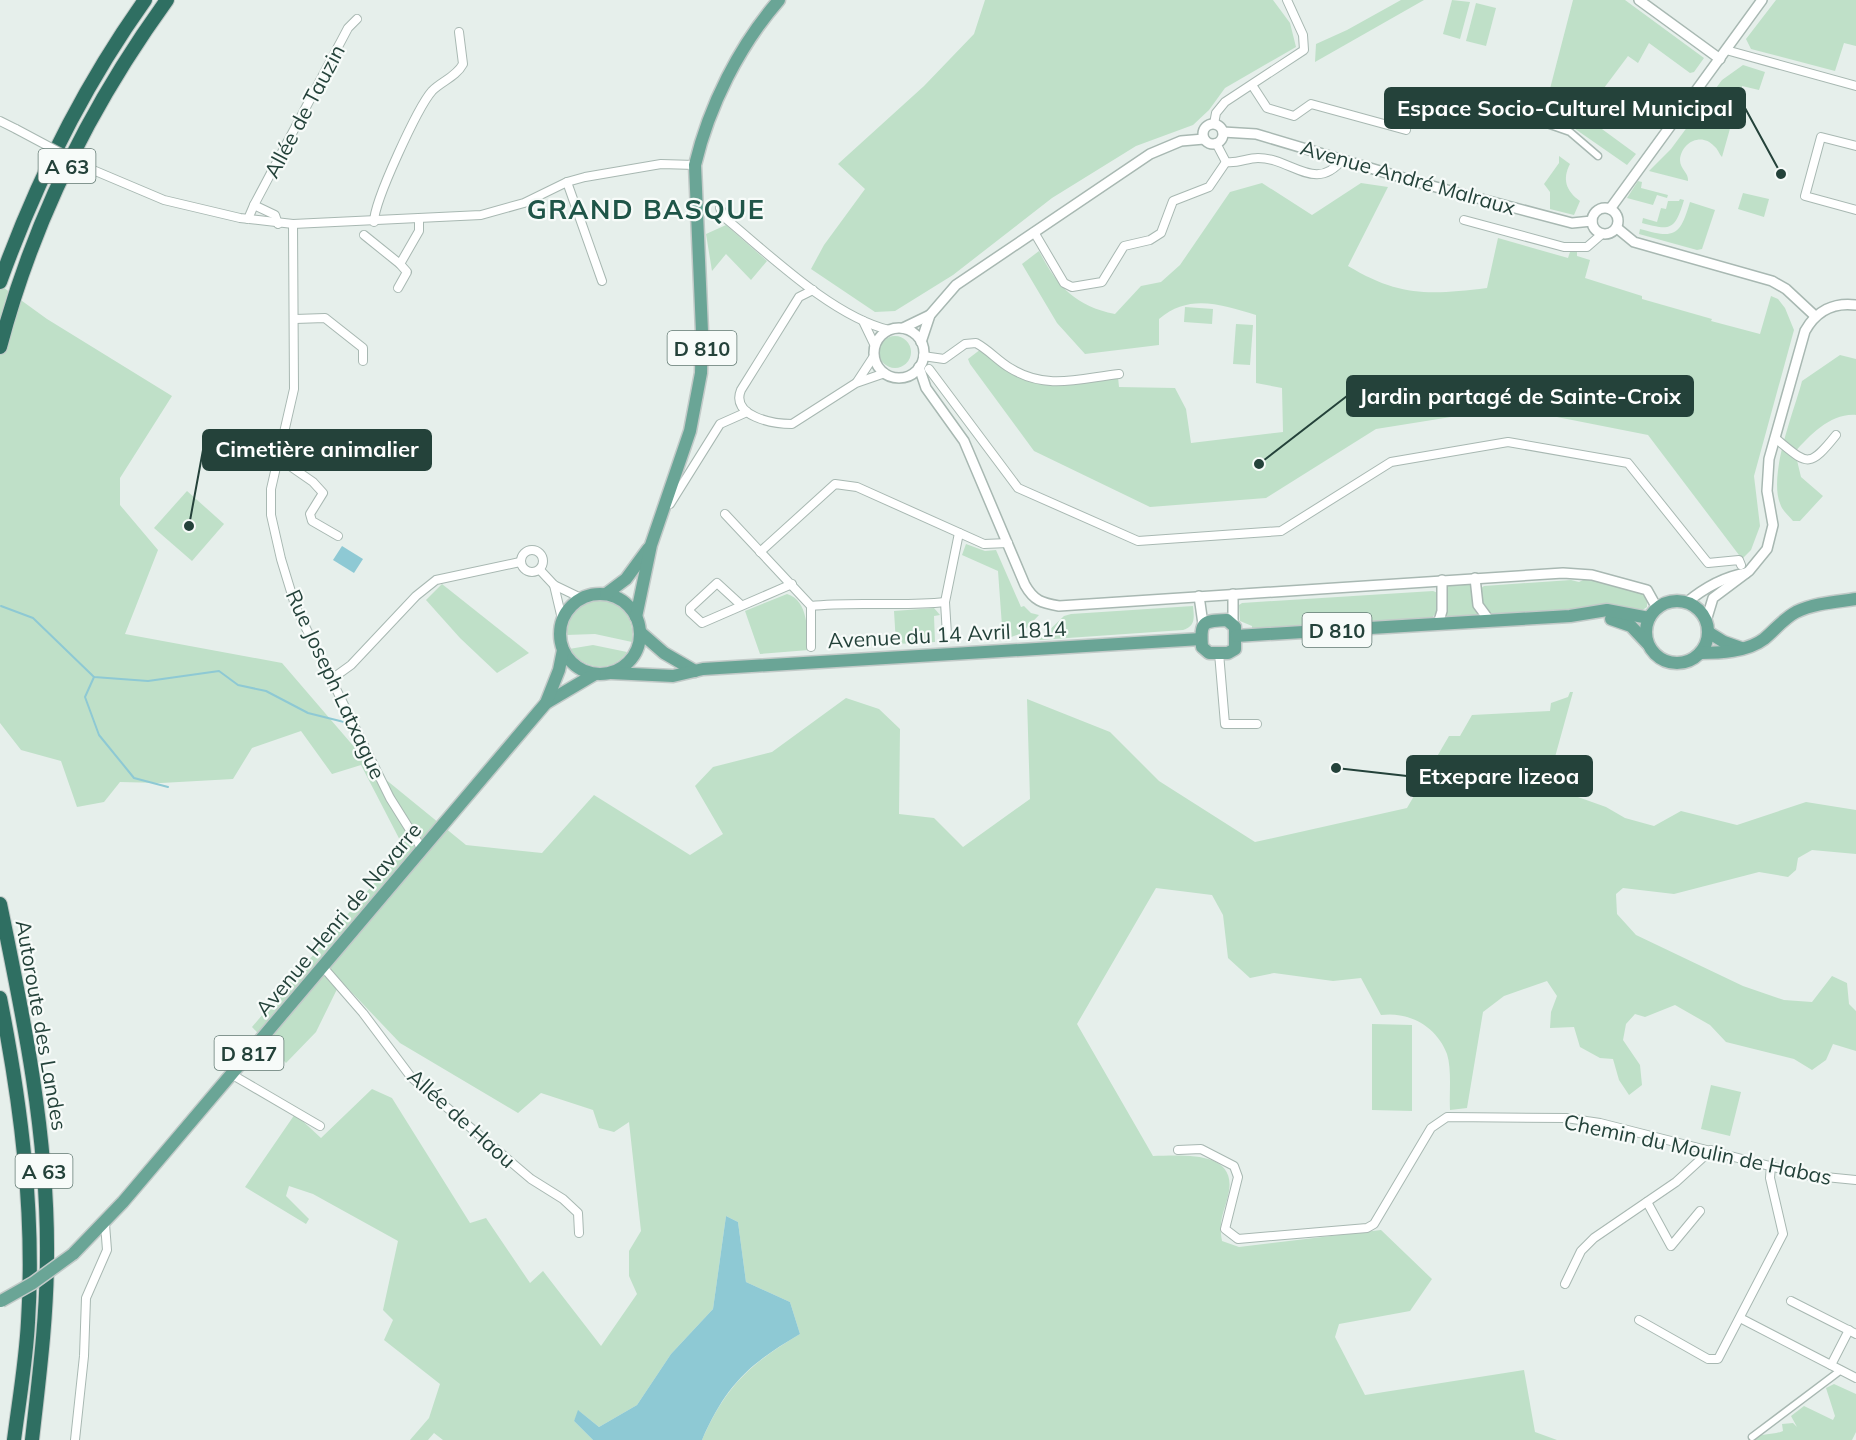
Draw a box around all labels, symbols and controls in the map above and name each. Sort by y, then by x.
street label: Allée de Tauzin [258,40,350,182]
callout: Espace Socio-Culturel Municipal [1385,88,1745,128]
text: Espace Socio-Culturel Municipal [1397,94,1733,122]
street label: Avenue André Malraux [1297,134,1519,220]
road number: A 63 [38,149,96,183]
district label: GRAND BASQUE [527,192,765,226]
road number: D 810 [668,331,736,365]
callout: Jardin partagé de Sainte-Croix [1347,376,1693,416]
text: Jardin partagé de Sainte-Croix [1359,382,1682,410]
callout: Cimetière animalier [203,430,431,470]
text: Cimetière animalier [215,435,419,463]
street label: Rue Joseph Latxague [281,585,391,783]
road number: D 810 [1302,613,1372,647]
street label: Avenue du 14 Avril 1814 [827,615,1067,653]
callout: Etxepare lizeoa [1407,756,1592,796]
text: Etxepare lizeoa [1419,762,1579,790]
street label: Avenue Henri de Navarre [250,817,426,1021]
street label: Autoroute des Landes [11,918,73,1132]
road number: D 817 [214,1036,284,1070]
street label: Allée de Haou [403,1063,521,1173]
street label: Chemin du Moulin de Habas [1562,1108,1834,1190]
road number: A 63 [15,1154,72,1188]

